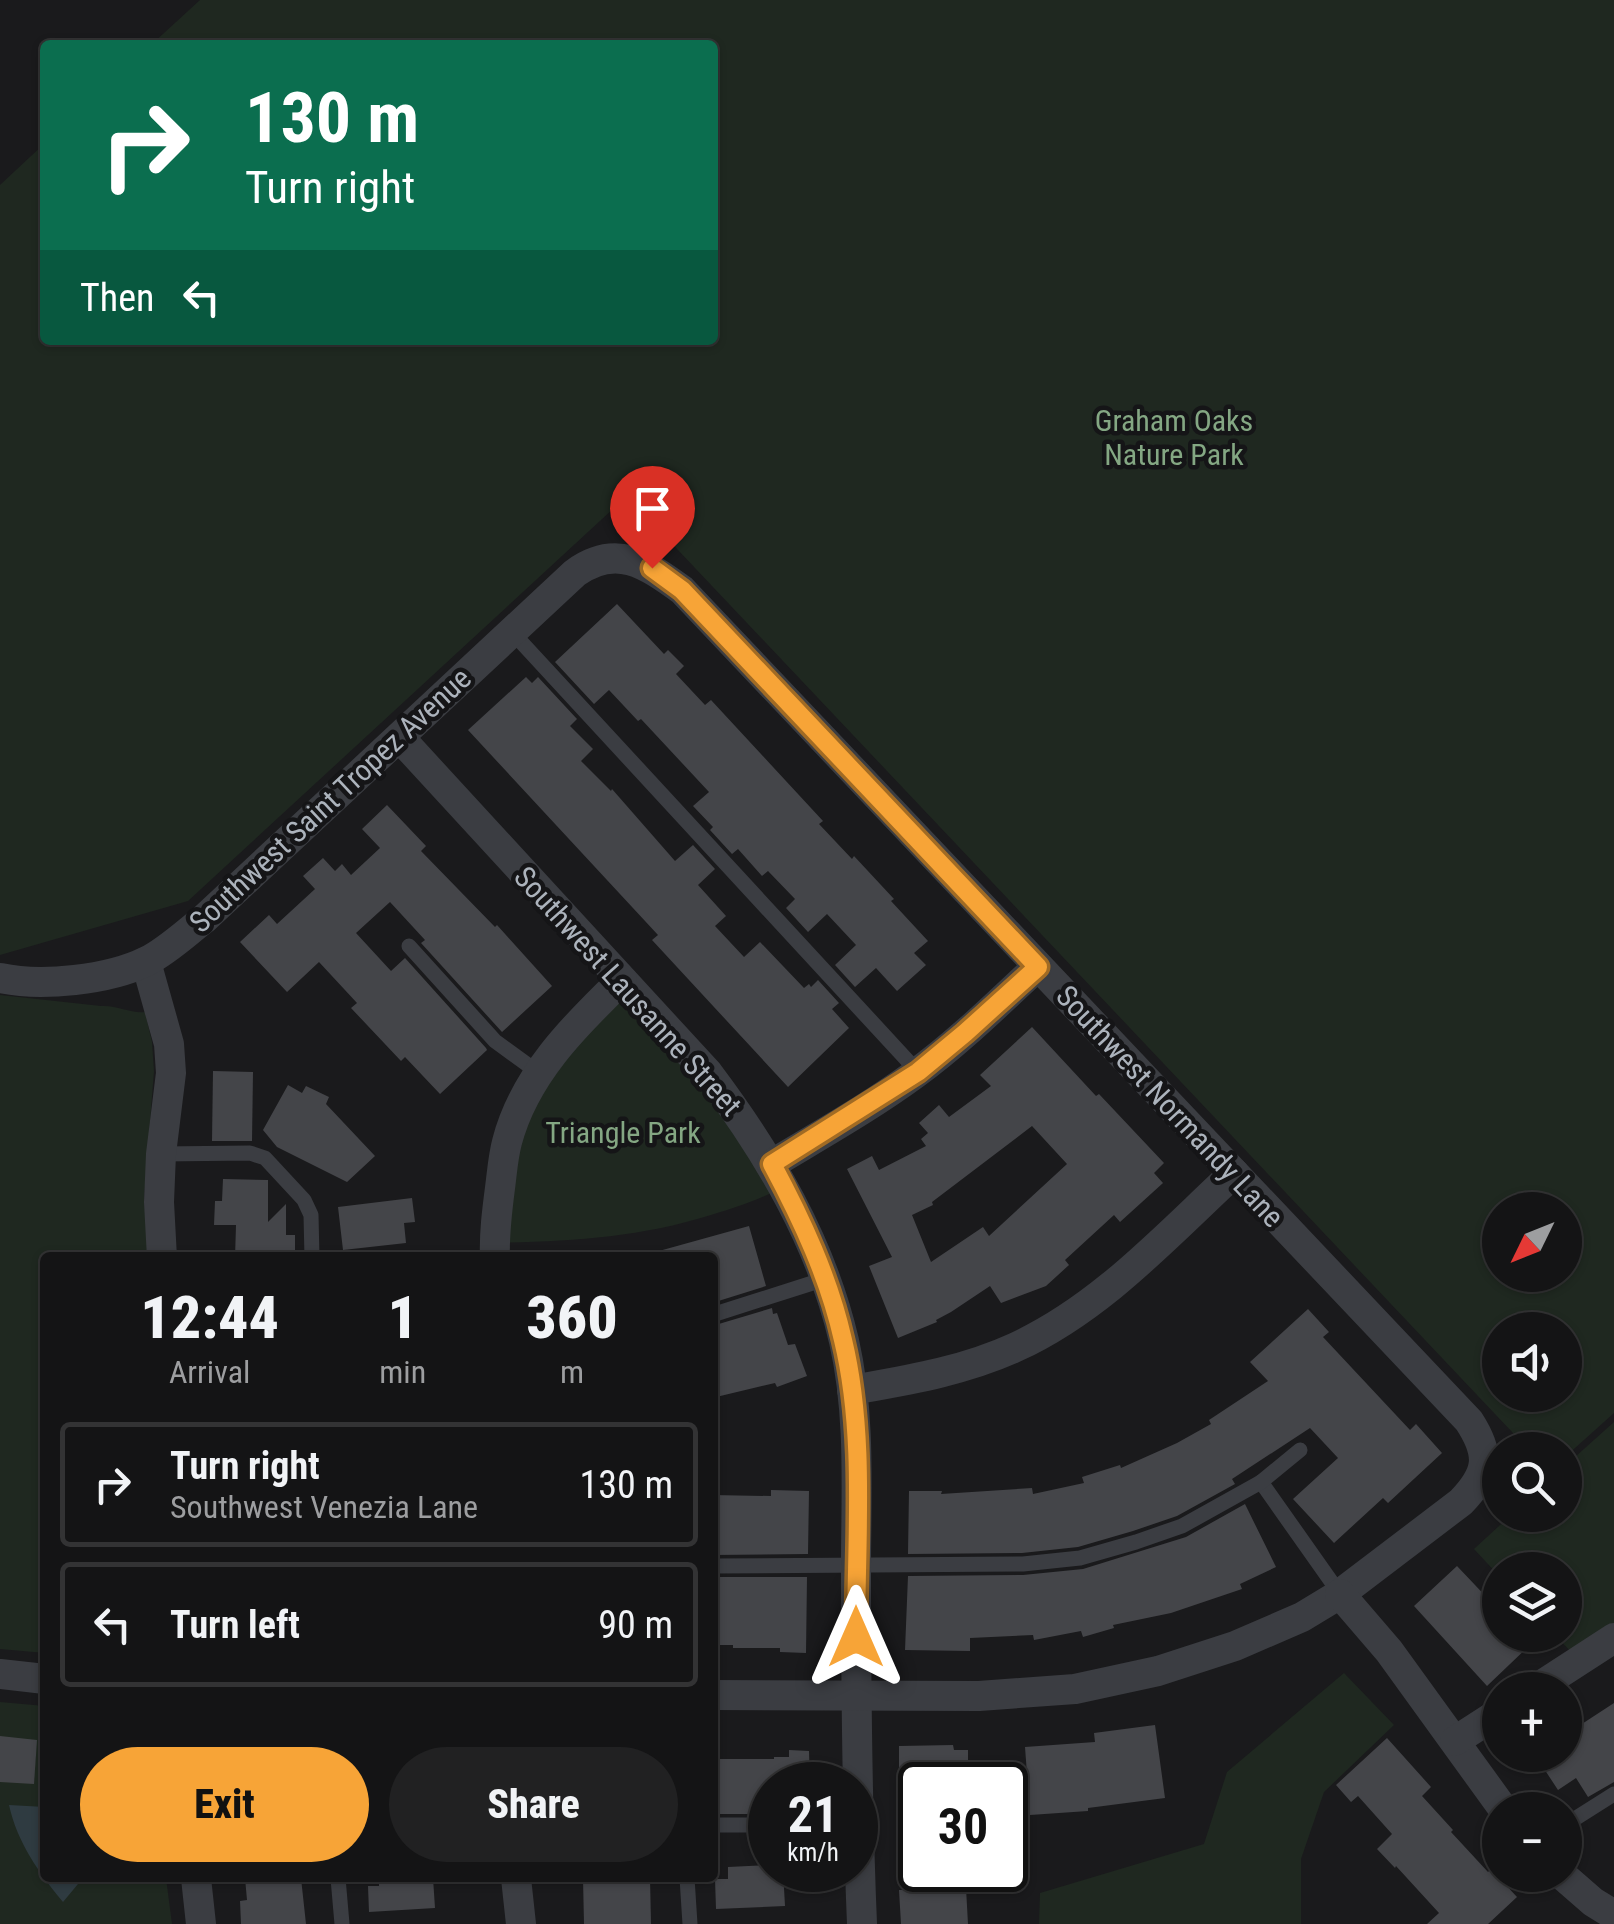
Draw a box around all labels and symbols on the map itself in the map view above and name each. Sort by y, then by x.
park label: Graham Oaks Nature Park [1095,403,1253,472]
pin [610,466,695,569]
street label: Southwest Saint Tropez Avenue [182,660,478,940]
street label: Southwest Lausanne Street [507,859,749,1123]
street label: Southwest Normandy Lane [1049,978,1291,1234]
park label: Triangle Park [545,1115,701,1150]
north arrow [1482,1192,1582,1292]
position arrow [804,1585,908,1689]
speed limit sign: 30 [898,1762,1028,1892]

